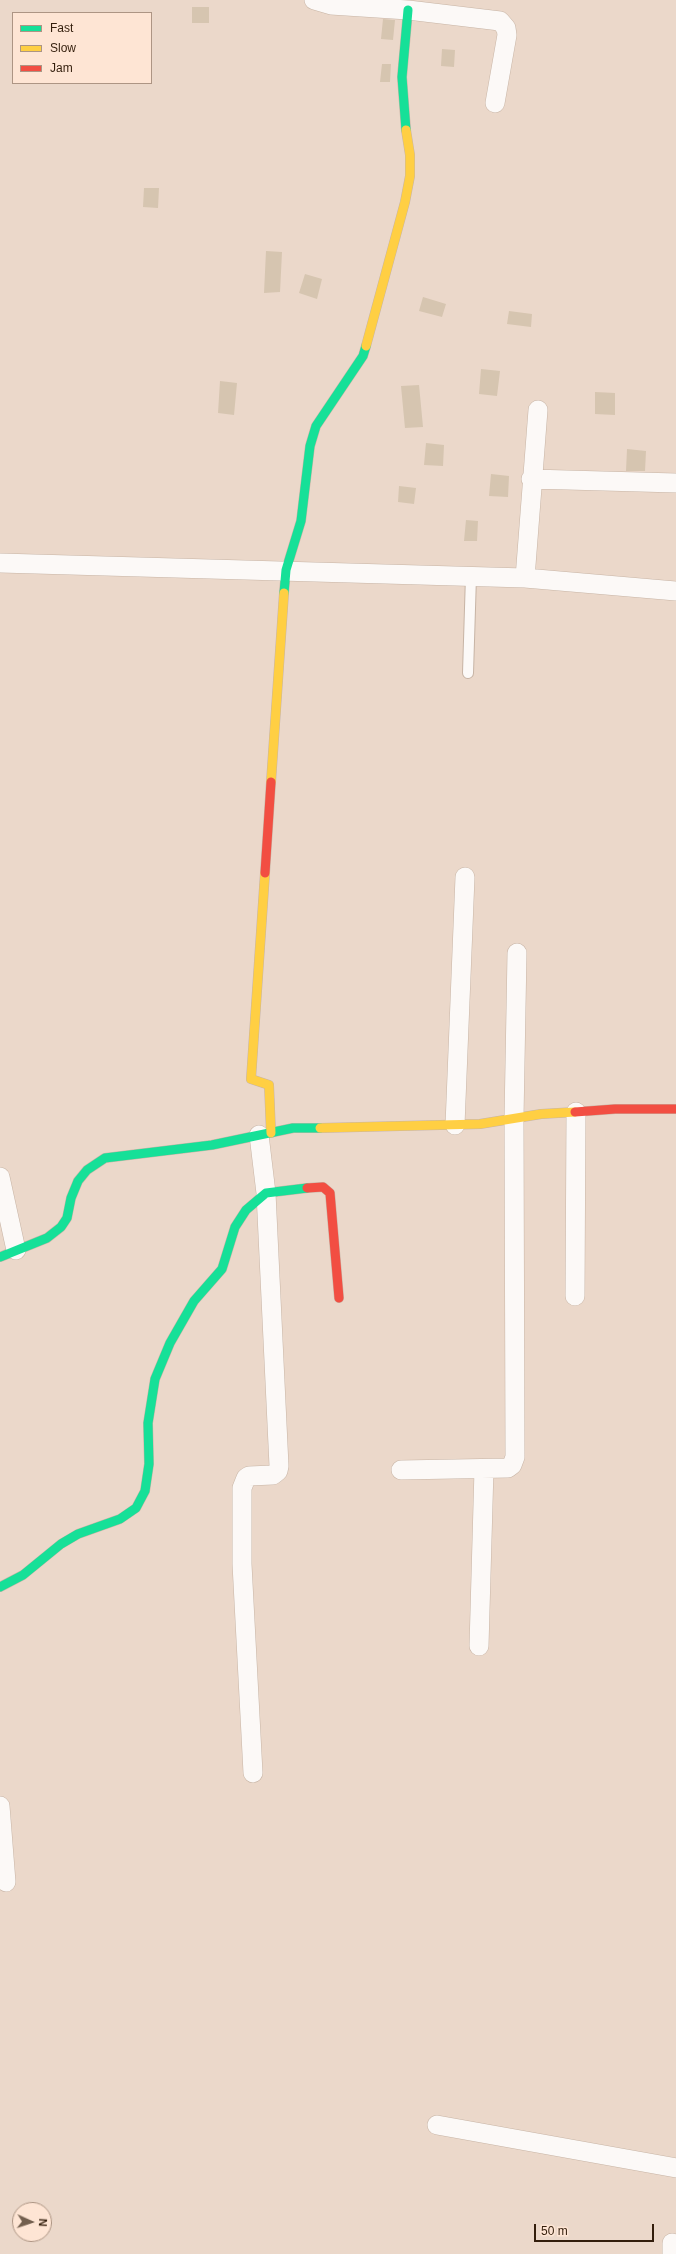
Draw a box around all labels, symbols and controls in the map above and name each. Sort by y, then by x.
legend [12,12,152,84]
text: Fast [50,21,73,35]
text: Slow [50,41,76,55]
text: Jam [50,61,73,75]
north arrow [12,2202,52,2242]
scale bar [536,2216,656,2242]
text: N [37,2218,49,2227]
text: 50 m [541,2224,568,2238]

